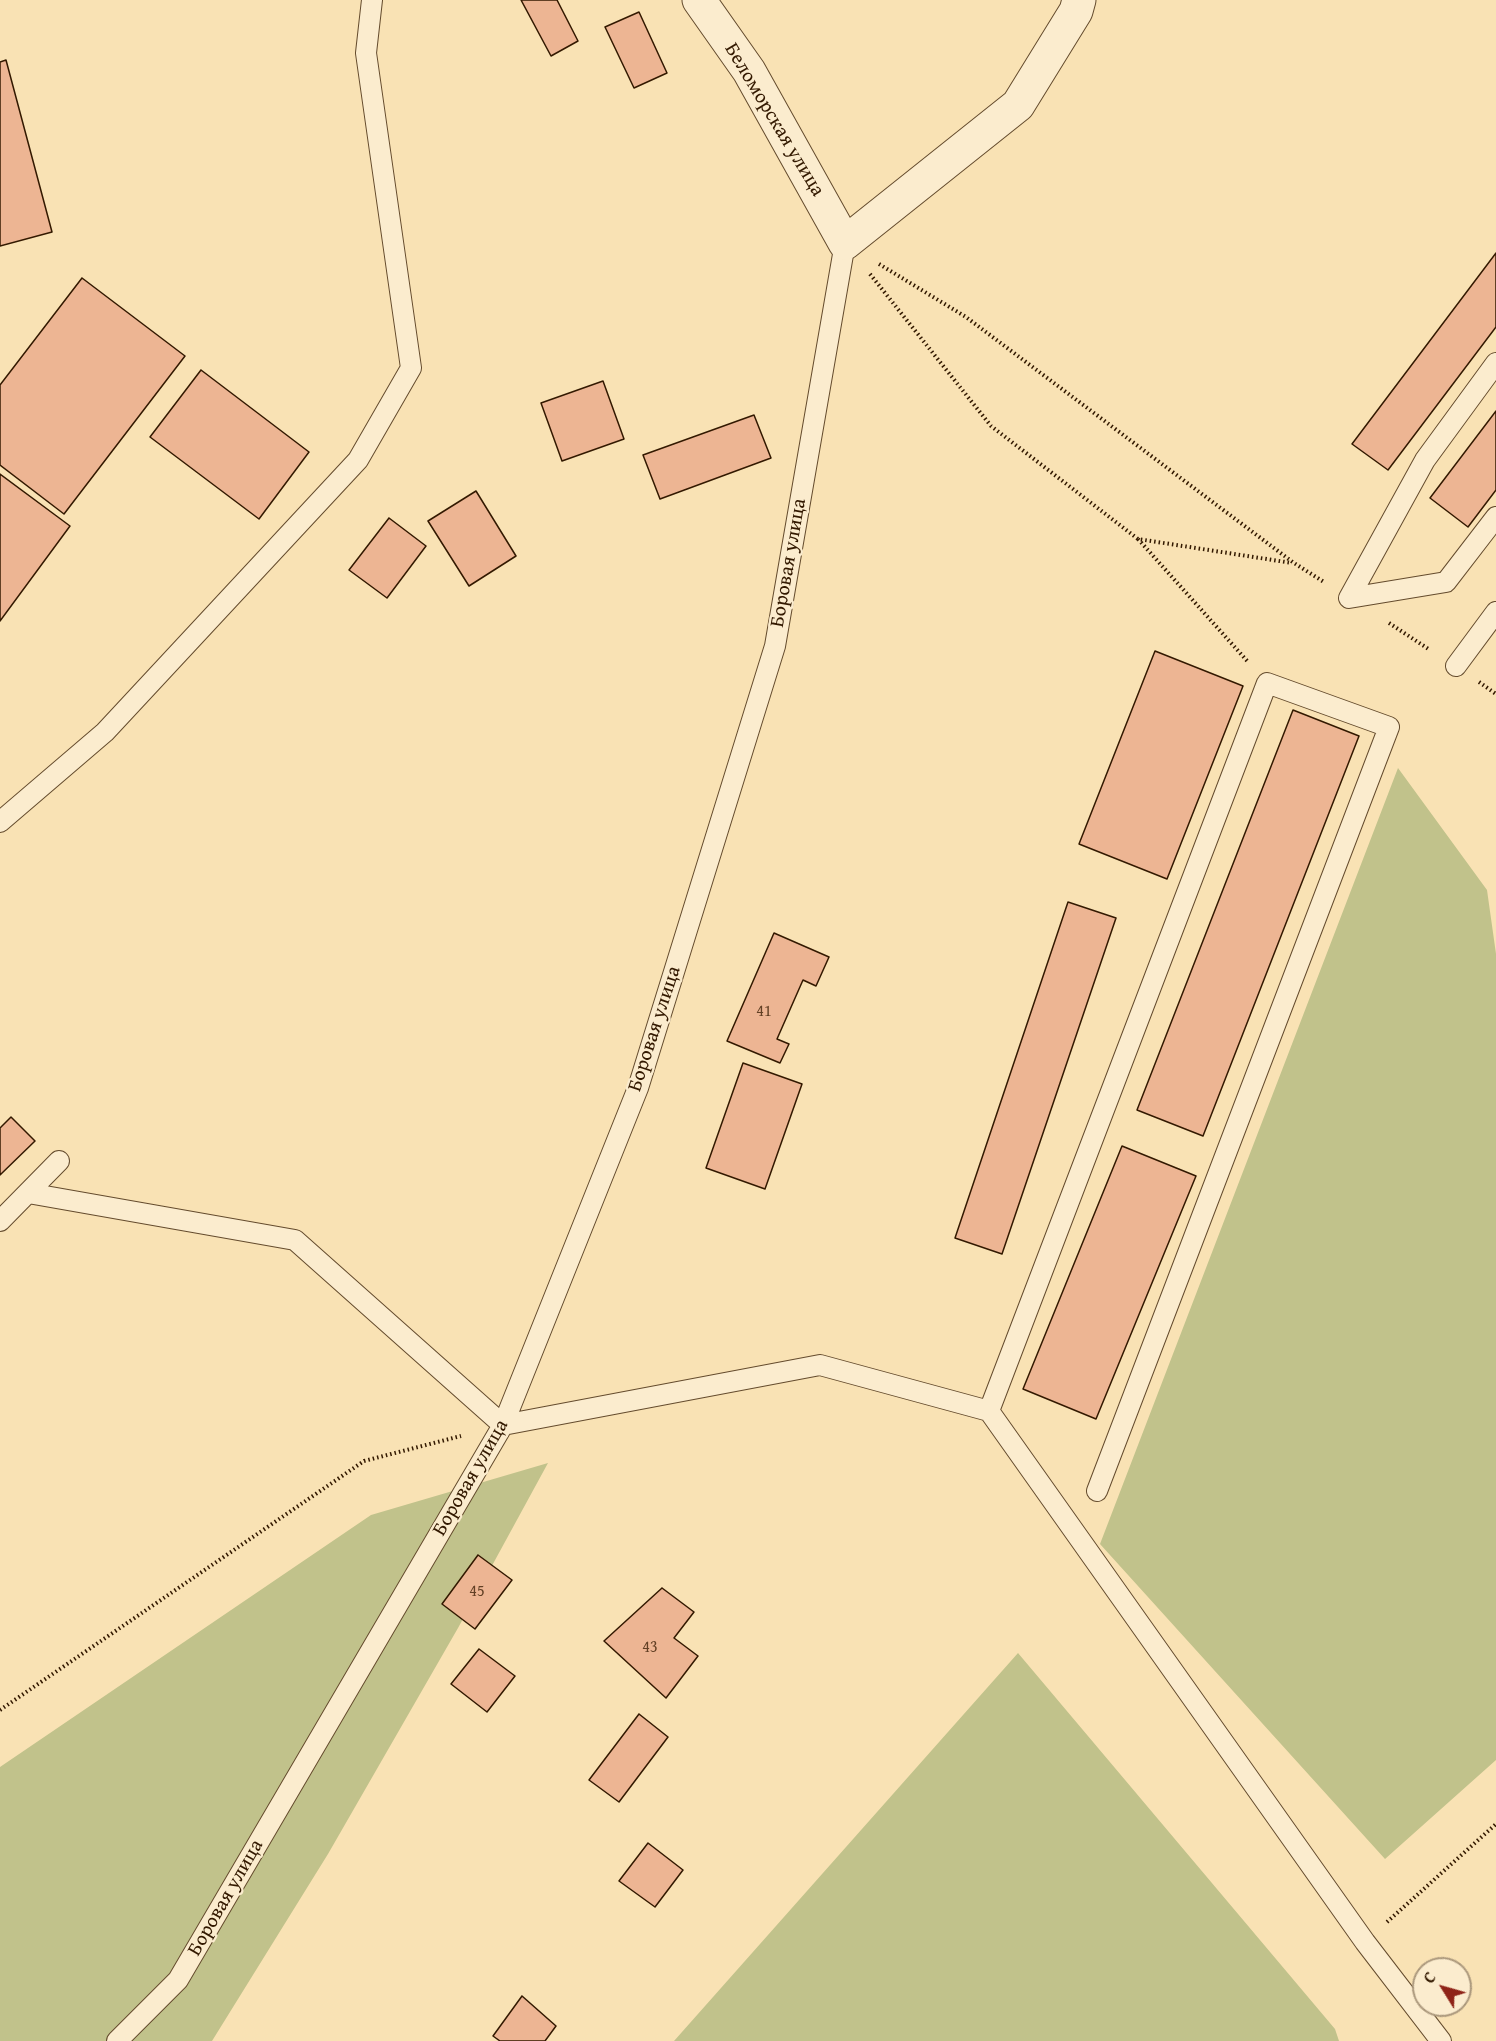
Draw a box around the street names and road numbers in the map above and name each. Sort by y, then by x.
street label: Беломорская улица [719,39,829,201]
street label: Боровая улица [766,497,812,629]
street label: Боровая улица [623,963,687,1095]
street label: Боровая улица [428,1416,514,1540]
street label: Боровая улица [183,1836,269,1960]

